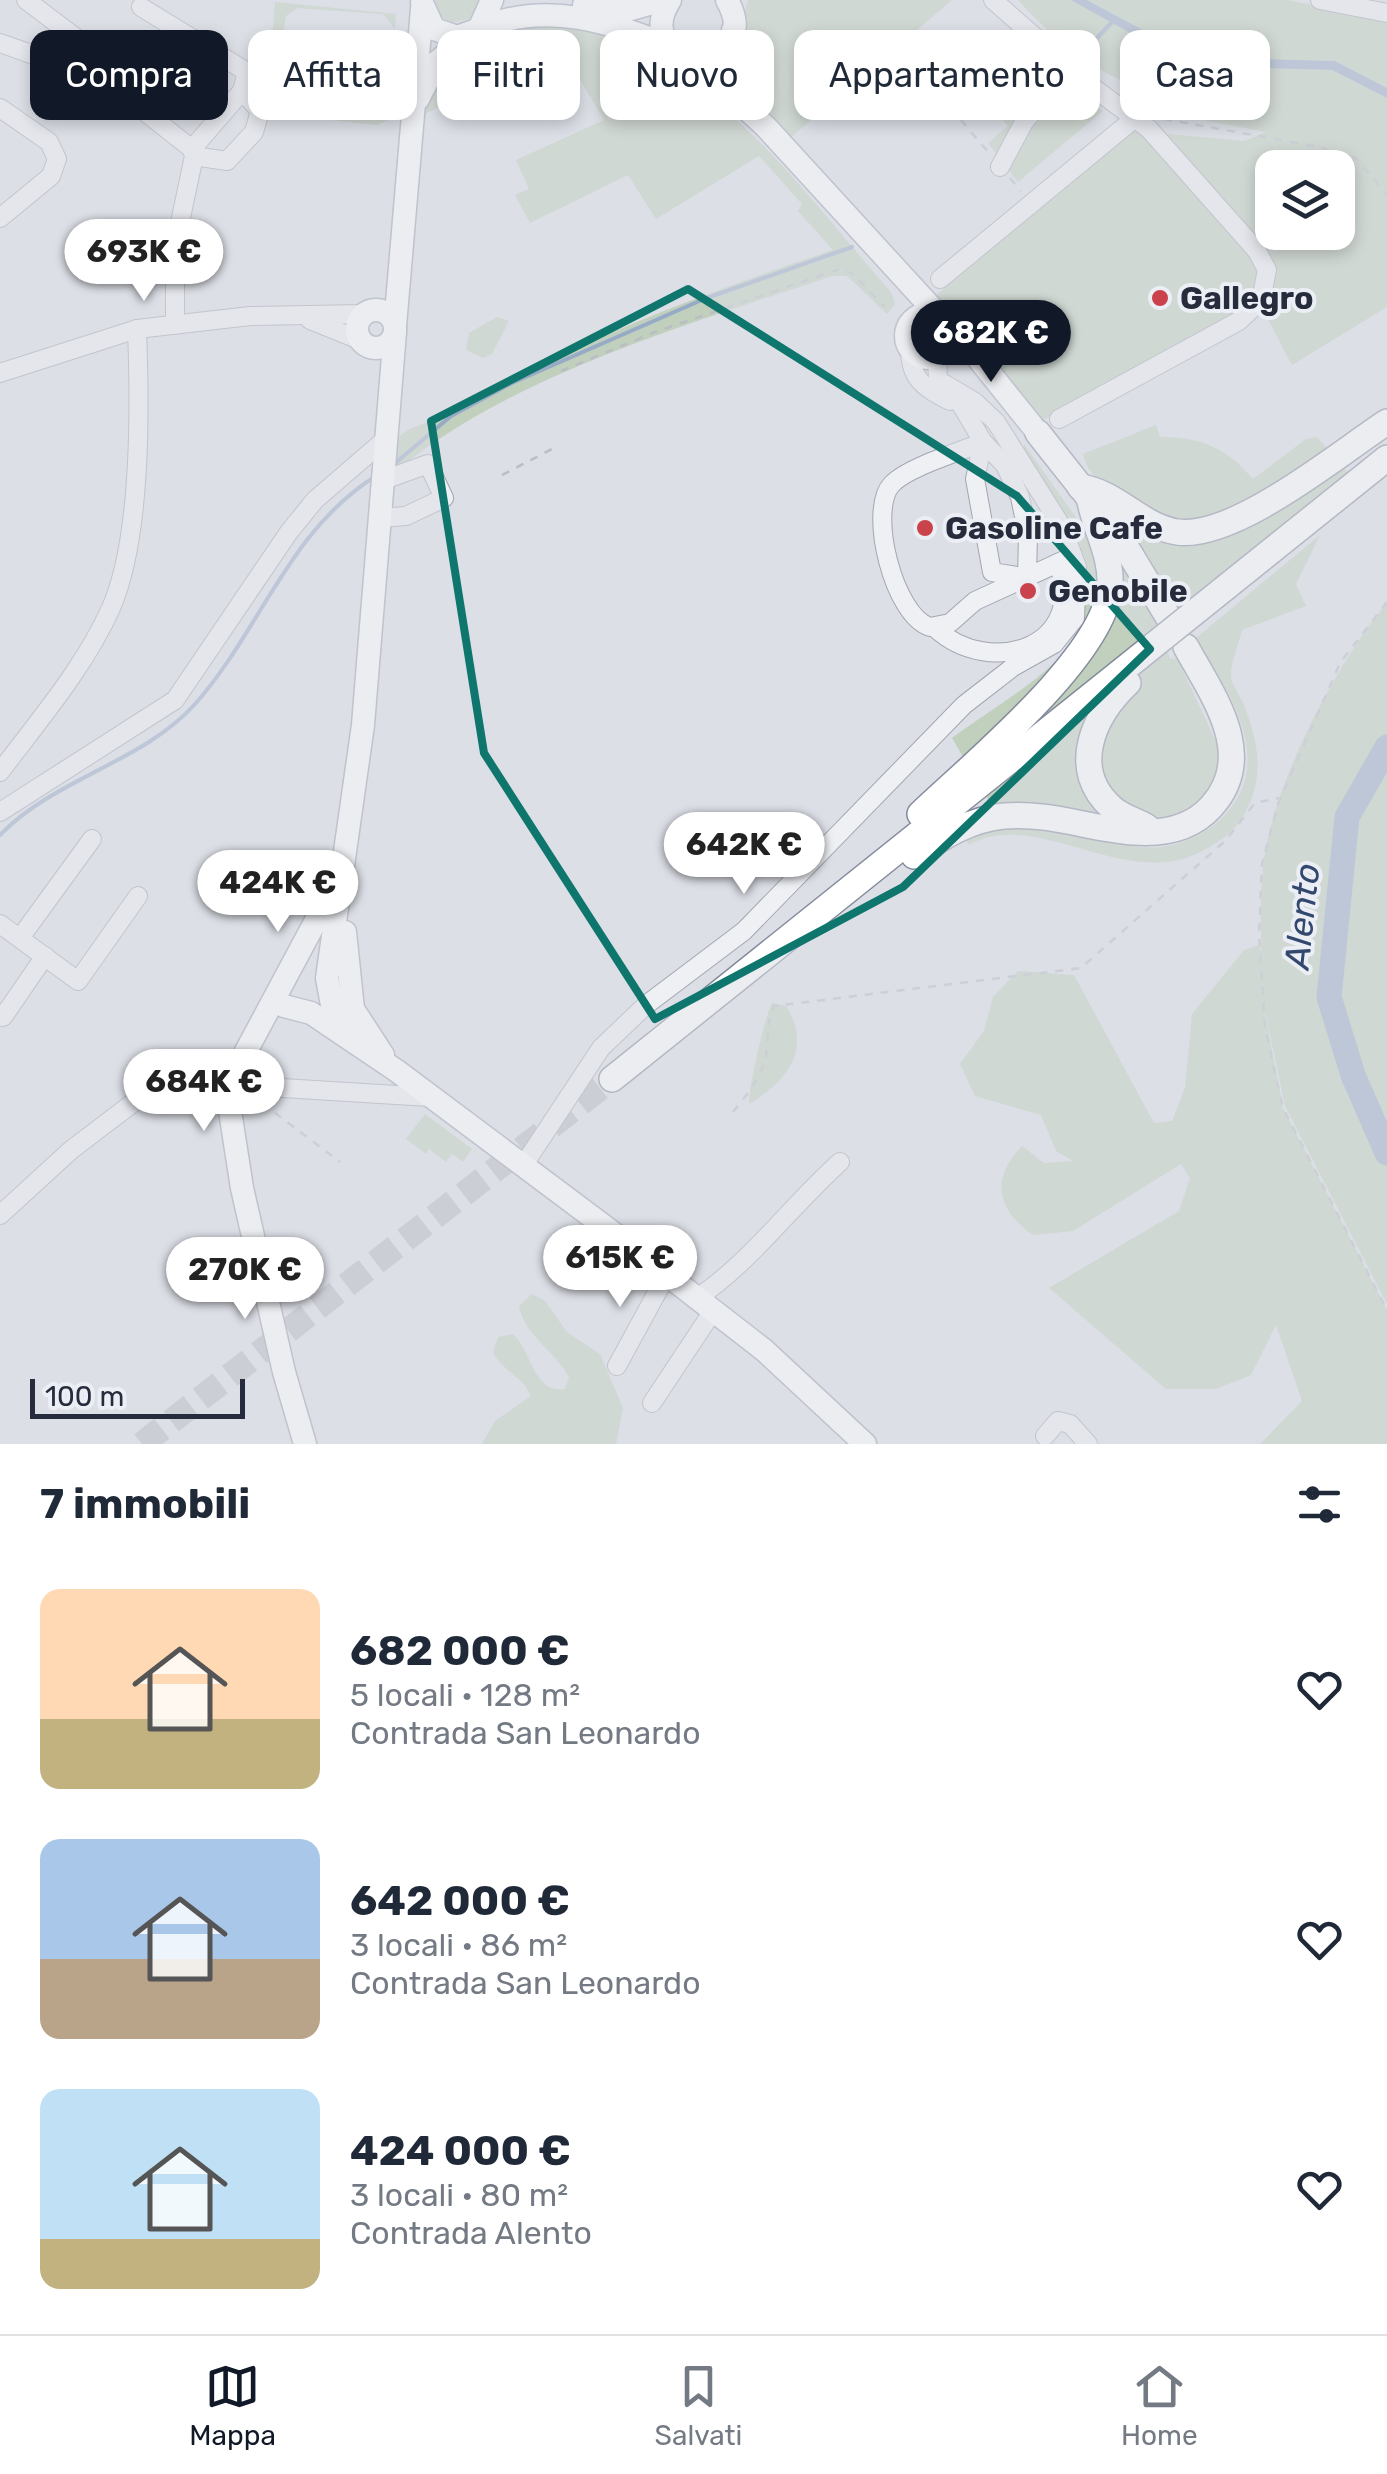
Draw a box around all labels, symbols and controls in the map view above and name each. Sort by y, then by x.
chip: Compra [30,30,228,120]
chip: Affitta [248,30,417,120]
chip: Filtri [437,30,580,120]
chip: Nuovo [600,30,774,120]
chip: Appartamento [794,30,1100,120]
chip: Casa [1120,30,1270,120]
map controls [1255,150,1355,250]
button: layers [1255,150,1355,250]
pin: 693K € [63,219,225,304]
text: 693K € [86,232,202,270]
place label: Gallegro [1180,279,1313,317]
marker: Gallegro [1149,287,1171,309]
pin: 682K € [910,300,1072,385]
text: 682K € [933,313,1049,351]
place label: Gasoline Cafe [945,509,1163,547]
marker: Gasoline Cafe [914,517,936,539]
place label: Genobile [1048,572,1188,610]
marker: Genobile [1017,580,1039,602]
pin: 642K € [663,812,825,897]
text: 642K € [686,825,802,863]
pin: 424K € [197,850,359,935]
water label: Alento [1275,861,1328,973]
text: 424K € [219,863,337,901]
pin: 684K € [123,1049,285,1134]
text: 684K € [145,1062,263,1100]
pin: 615K € [539,1225,701,1310]
pin: 270K € [164,1237,326,1322]
text: 615K € [565,1238,675,1276]
text: 270K € [188,1250,302,1288]
scale bar [30,1374,245,1418]
text: 100 m [45,1380,124,1413]
icon: filters [1292,1477,1347,1532]
text: 7 immobili [40,1479,250,1529]
text: 682 000 € [350,1626,570,1676]
icon: home [120,1629,240,1749]
icon: heart [1292,1662,1347,1717]
text: 5 locali · 128 m² [350,1676,580,1714]
text: Contrada San Leonardo [350,1714,701,1752]
text: 642 000 € [350,1876,570,1926]
icon: home [120,1879,240,1999]
icon: heart [1292,1912,1347,1967]
text: 3 locali · 86 m² [350,1926,567,1964]
text: Contrada San Leonardo [350,1964,701,2002]
text: 424 000 € [350,2126,571,2176]
icon: home [120,2129,240,2249]
icon: heart [1292,2162,1347,2217]
text: 3 locali · 80 m² [350,2176,568,2214]
text: Contrada Alento [350,2214,592,2252]
tab: Mappa [189,2359,276,2452]
tab: Salvati [655,2359,742,2452]
tab: Home [1121,2359,1198,2452]

